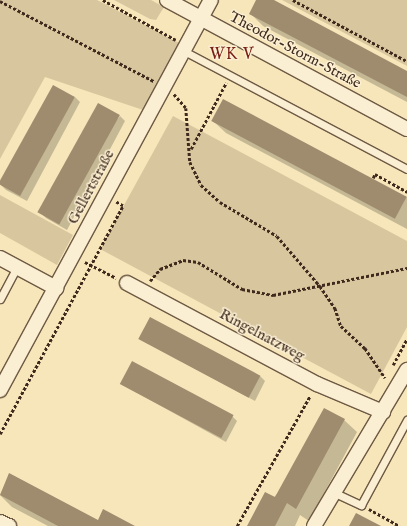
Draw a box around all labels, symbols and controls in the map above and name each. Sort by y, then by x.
street label: Theodor-Storm-Straße [226,8,364,92]
district label: WK V [210,45,254,65]
street label: Gellertstraße [64,147,118,227]
street label: Ringelnatzweg [216,305,308,365]

